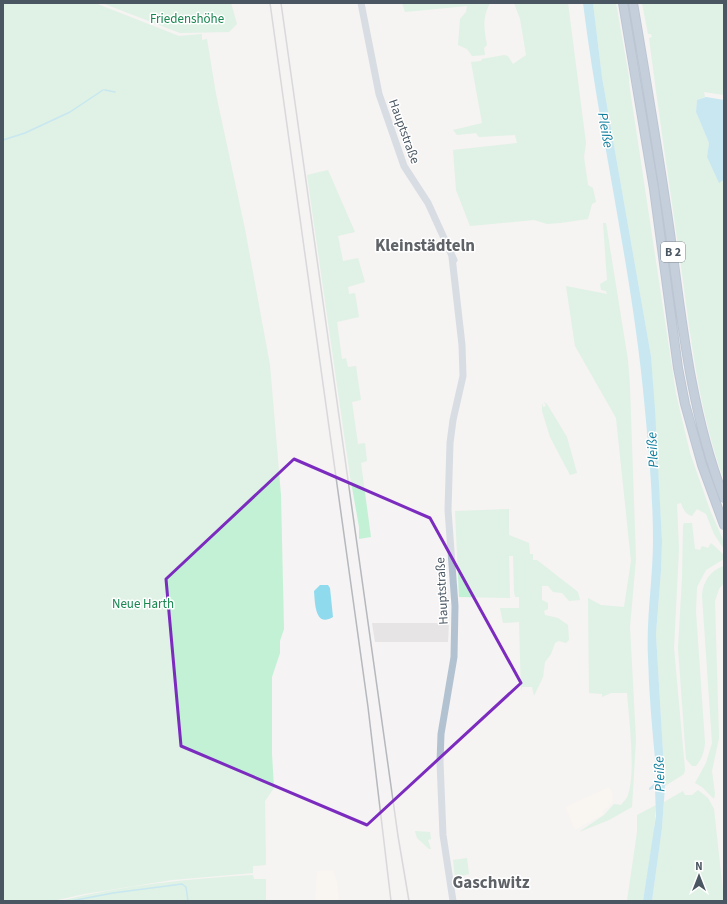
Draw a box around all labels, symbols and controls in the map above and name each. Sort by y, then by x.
park label: Friedenshöhe [150,10,224,28]
street label: Hauptstraße [384,96,424,166]
water label: Pleiße [592,111,618,150]
district label: Kleinstädteln [375,234,475,258]
road number: B 2 [661,242,685,262]
water label: Pleiße [642,431,664,468]
street label: Hauptstraße [431,557,453,625]
park label: Neue Harth [112,595,174,613]
water label: Pleiße [649,755,671,792]
north arrow [679,856,719,896]
text: N [695,859,703,874]
district label: Gaschwitz [452,871,530,895]

